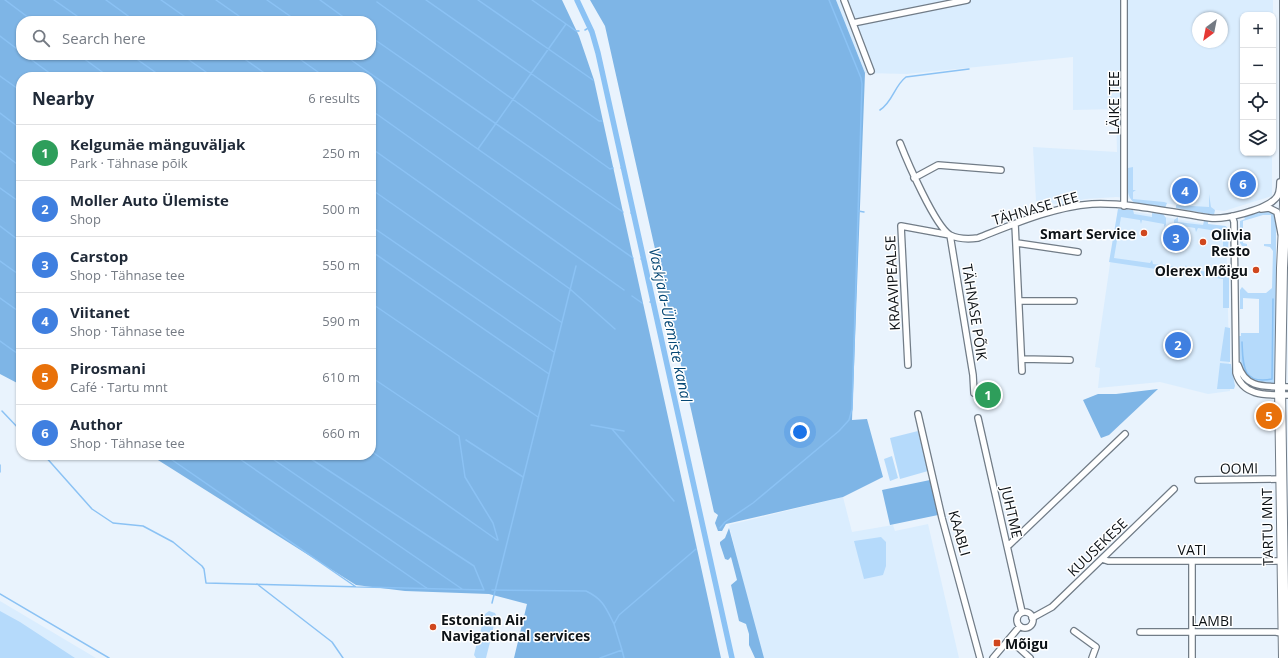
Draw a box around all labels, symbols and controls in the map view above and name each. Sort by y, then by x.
north arrow [1192,12,1228,48]
map controls [1240,12,1276,156]
button: + [1240,12,1276,48]
search box [16,16,376,60]
icon: search [30,27,52,49]
text: Search here [62,28,146,48]
button: − [1240,48,1276,84]
street label: LÄIKE TEE [1104,71,1123,135]
button: locate [1240,84,1276,120]
text: Nearby [32,87,94,110]
text: 6 results [308,89,360,107]
button: layers [1240,120,1276,156]
text: Kelgumäe mänguväljak [70,134,245,154]
text: 1 [41,144,49,162]
text: 250 m [322,144,360,162]
text: Park · Tähnase põik [70,154,188,172]
pin: 6 [1230,169,1256,199]
pin: 4 [1172,176,1198,206]
street label: TÄHNASE TEE [990,187,1080,229]
text: Moller Auto Ülemiste [70,190,229,210]
text: 2 [41,200,49,218]
text: 500 m [322,200,360,218]
text: Shop [70,210,101,228]
pin: 3 [1163,223,1189,253]
place label: Smart Service [1040,224,1136,243]
place label: Olivia Resto [1211,225,1251,260]
marker: Smart Service [1139,228,1149,238]
street label: KRAAVIPEALSE [880,235,904,331]
marker: Olivia Resto [1198,237,1208,247]
text: Carstop [70,246,128,266]
water label: Vaskjala-Ülemiste kanal [645,246,697,405]
text: 3 [41,256,49,274]
text: 550 m [322,256,360,274]
place label: Olerex Mõigu [1155,261,1248,280]
street label: TÄHNASE PÕIK [958,263,992,362]
marker: Olerex Mõigu [1251,265,1261,275]
text: Shop · Tähnase tee [70,266,185,284]
text: Viitanet [70,302,130,322]
text: 4 [41,312,49,330]
text: 590 m [322,312,360,330]
text: Shop · Tähnase tee [70,322,185,340]
pin: 2 [1165,330,1191,360]
text: Pirosmani [70,358,146,378]
text: 5 [41,368,49,386]
text: 610 m [322,368,360,386]
text: Café · Tartu mnt [70,378,168,396]
pin: 1 [975,380,1001,410]
pin: 5 [1256,401,1282,431]
text: Author [70,414,123,434]
your location [790,422,810,442]
text: 6 [41,424,49,442]
text: 660 m [322,424,360,442]
text: Shop · Tähnase tee [70,434,185,452]
street label: OOMI [1220,458,1258,478]
street label: JUHTME [996,482,1027,540]
street label: TARTU MNT [1257,488,1277,566]
street label: KAABLI [944,508,976,558]
street label: KUUSEKESE [1063,514,1131,580]
street label: VATI [1178,540,1206,559]
place label: Estonian Air Navigational services [441,610,590,645]
street label: LAMBI [1191,611,1233,630]
marker: Estonian Air Navigational services [428,622,438,632]
place label: Mõigu [1005,634,1048,653]
marker: Mõigu [992,638,1002,648]

